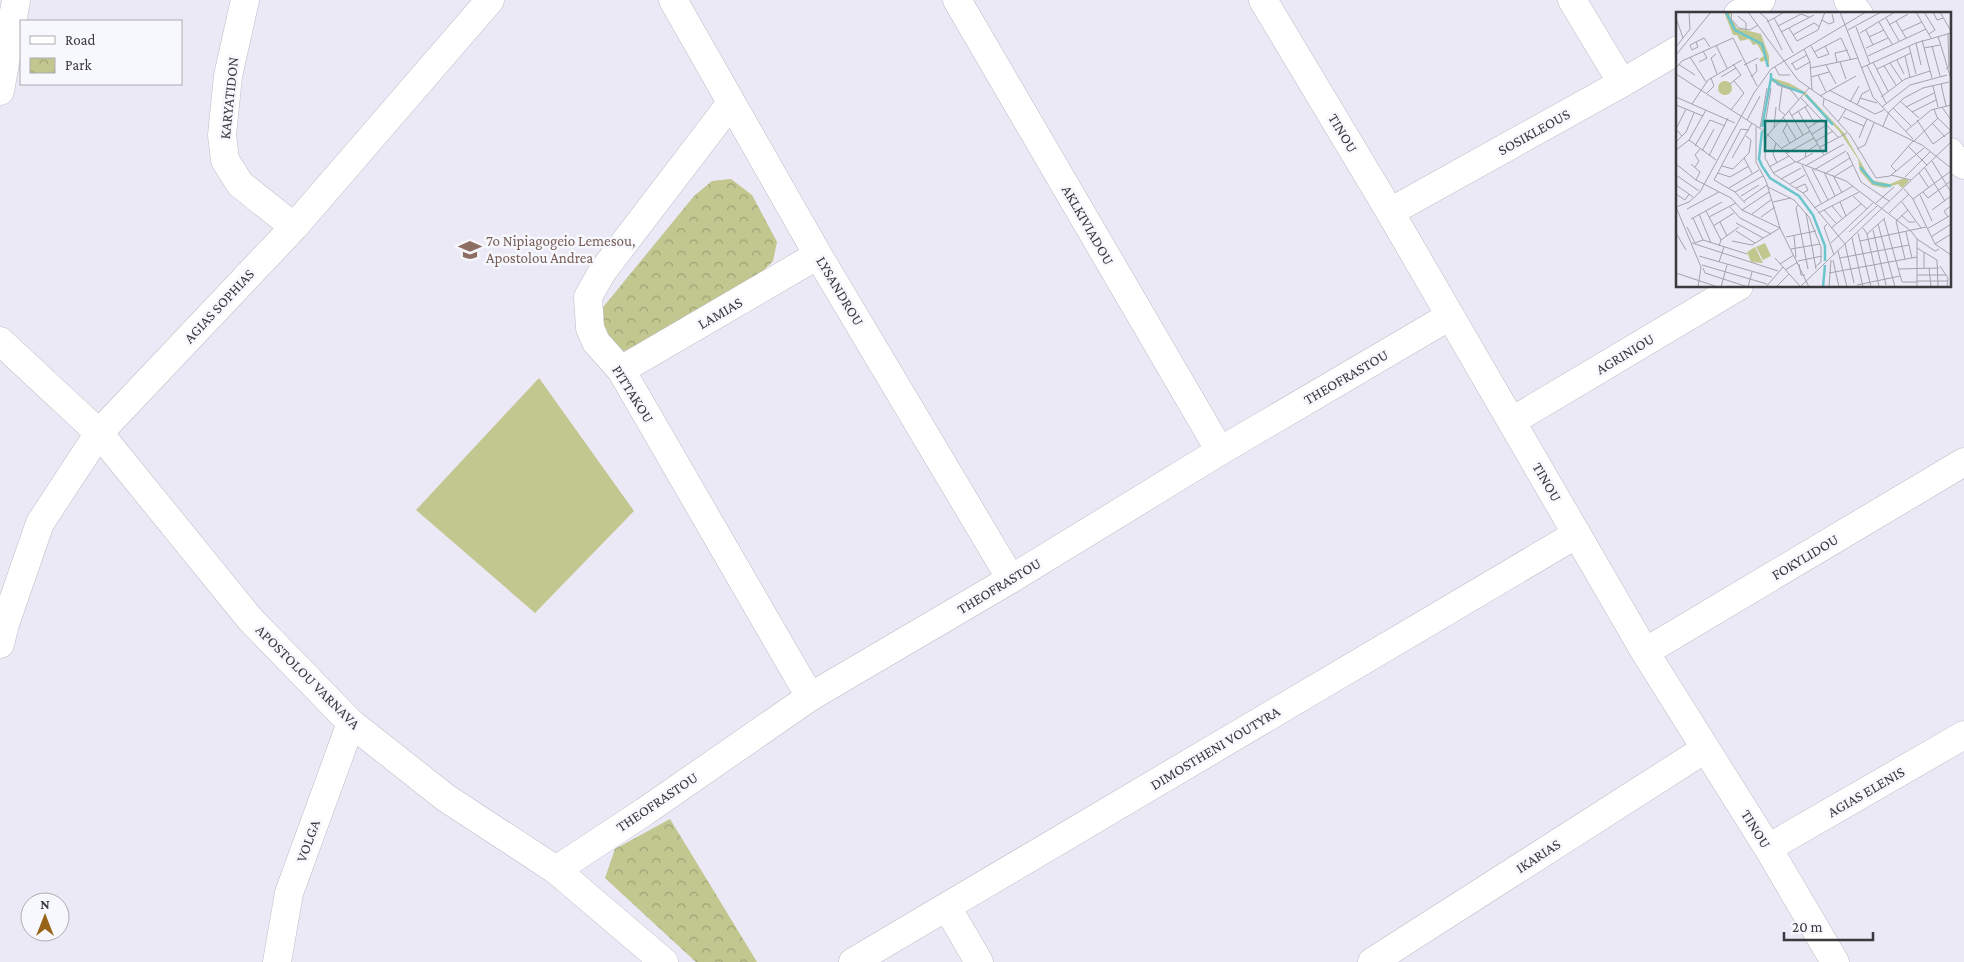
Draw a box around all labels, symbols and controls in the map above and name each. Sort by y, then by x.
inset map [1676,12,1952,288]
legend [20,20,182,85]
text: Road [65,32,96,48]
street label: KARYATIDON [217,56,241,140]
text: Park [65,57,92,73]
street label: SOSIKLEOUS [1495,106,1573,158]
street label: TINOU [1325,111,1361,156]
street label: AKLKIVIADOU [1059,182,1117,268]
place label: 7o Nipiagogeio Lemesou, Apostolou Andrea [486,233,635,267]
school or university icon: 7o Nipiagogeio Lemesou, Apostolou Andrea [457,237,483,263]
street label: LYSANDROU [813,254,867,329]
street label: AGIAS SOPHIAS [181,266,257,346]
street label: LAMIAS [695,294,745,332]
street label: AGRINIOU [1593,330,1657,378]
street label: THEOFRASTOU [1301,346,1391,408]
street label: PITTAKOU [609,362,657,426]
street label: TINOU [1529,460,1565,505]
street label: FOKYLIDOU [1769,531,1841,583]
street label: THEOFRASTOU [954,555,1044,617]
street label: APOSTOLOU VARNAVA [253,622,364,733]
street label: DIMOSTHENI VOUTYRA [1147,703,1283,793]
street label: AGIAS ELENIS [1825,764,1907,820]
street label: THEOFRASTOU [613,769,701,835]
street label: TINOU [1738,807,1774,851]
street label: VOLGA [293,817,323,864]
street label: IKARIAS [1513,836,1563,876]
north arrow [20,892,70,942]
text: N [40,896,50,912]
scale bar [1784,910,1873,942]
text: 20 m [1792,919,1823,935]

